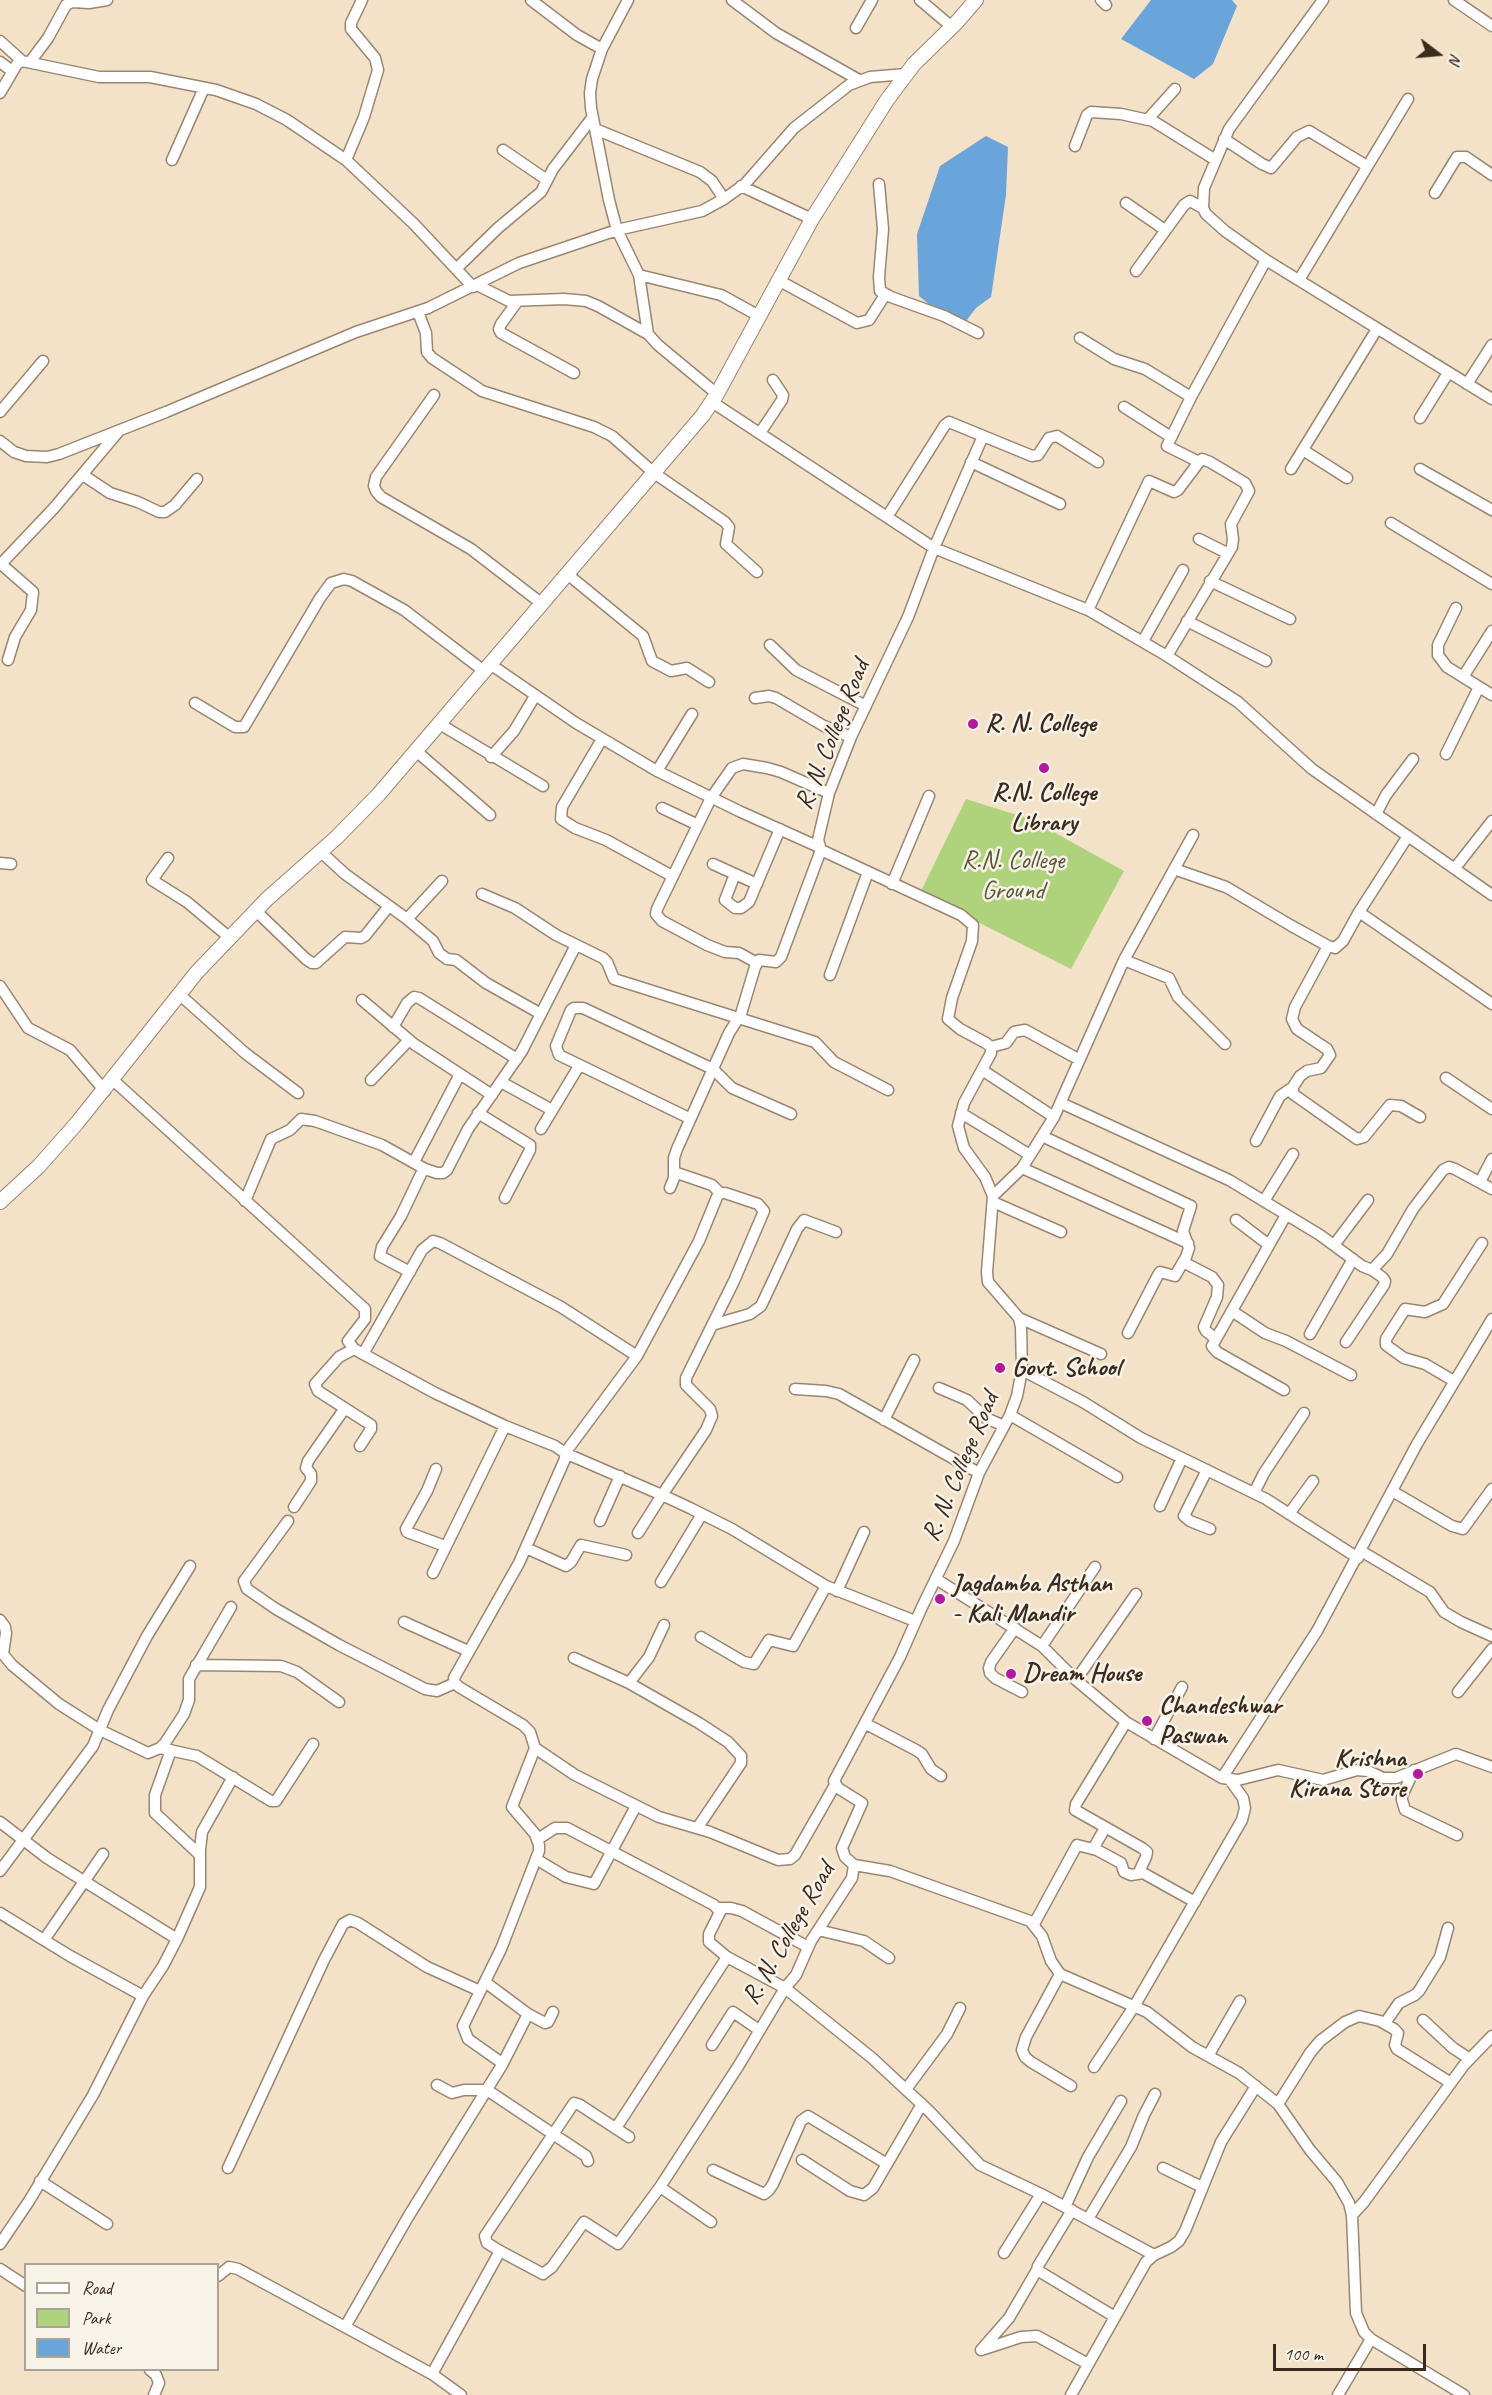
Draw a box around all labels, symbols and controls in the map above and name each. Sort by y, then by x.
north arrow [1408,24,1468,84]
text: N [1444,51,1466,66]
street label: R. N. College Road [789,656,877,814]
place label: R. N. College [985,708,1096,740]
marker: R. N. College [966,717,980,731]
marker: R.N. College Library [1037,761,1051,775]
place label: R.N. College Library [992,777,1096,838]
park label: R.N. College Ground [962,845,1064,906]
place label: Govt. School [1012,1352,1120,1384]
marker: Govt. School [993,1361,1007,1375]
street label: R. N. College Road [916,1388,1006,1546]
place label: Jagdamba Asthan - Kali Mandir [952,1568,1112,1630]
marker: Jagdamba Asthan - Kali Mandir [933,1592,947,1606]
place label: Dream House [1023,1658,1141,1690]
marker: Dream House [1004,1667,1018,1681]
place label: Chandeshwar Paswan [1159,1690,1281,1751]
marker: Chandeshwar Paswan [1140,1714,1154,1728]
place label: Krishna Kirana Store [1289,1743,1406,1804]
marker: Krishna Kirana Store [1411,1767,1425,1781]
street label: R. N. College Road [736,1858,842,2010]
legend [24,2263,219,2371]
text: Road [82,2277,112,2299]
text: Park [82,2307,111,2329]
scale bar [1276,2332,1429,2370]
text: Water [82,2337,121,2359]
text: 100 m [1284,2343,1323,2365]

